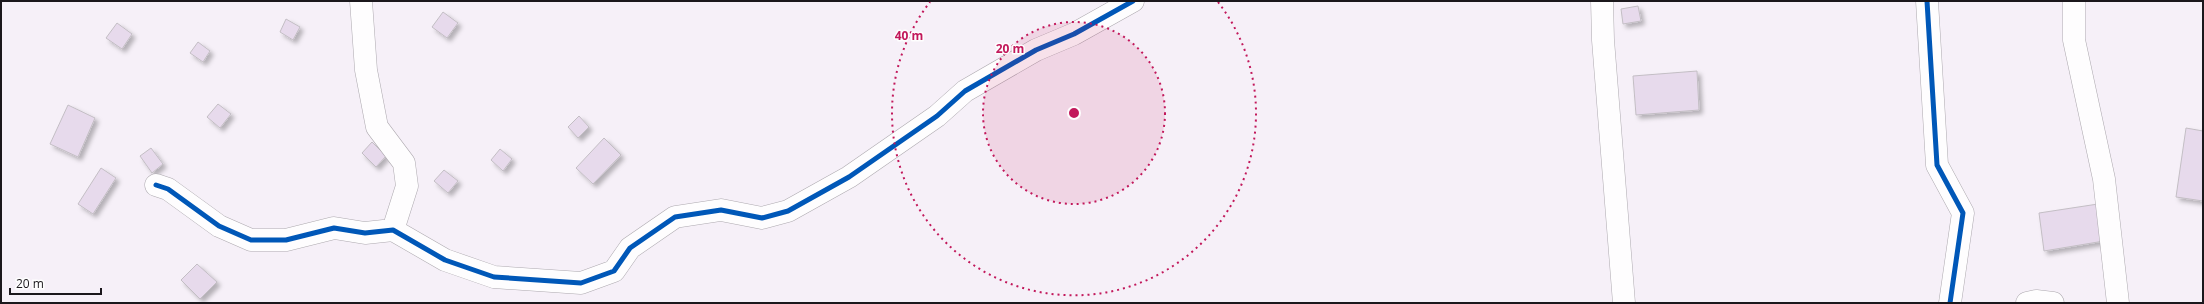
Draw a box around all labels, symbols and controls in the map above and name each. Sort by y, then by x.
text: 40 m [895,27,923,44]
text: 20 m [996,40,1024,57]
centre of rings [1067,106,1081,120]
scale bar [10,270,101,296]
text: 20 m [16,275,44,292]

